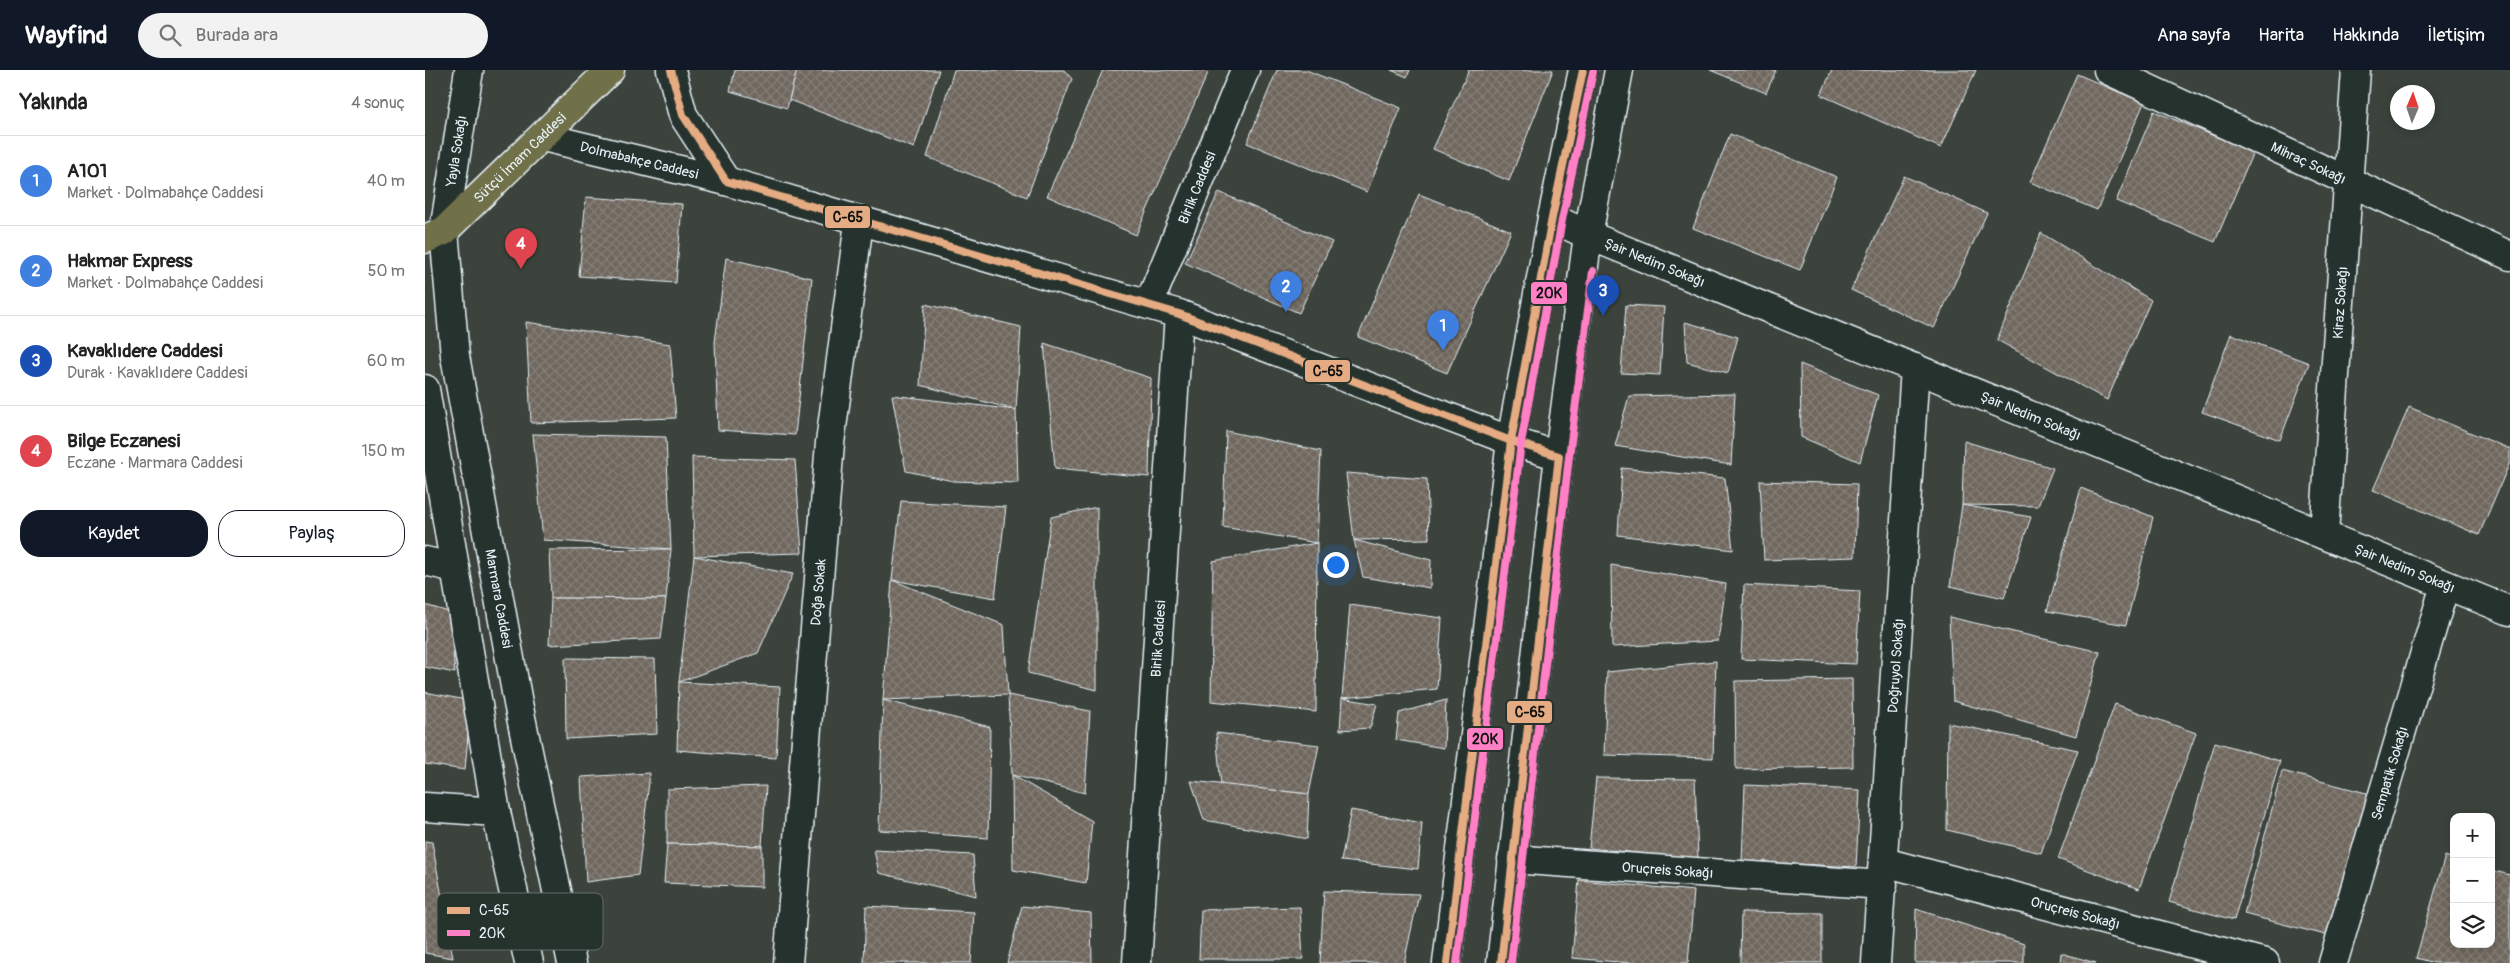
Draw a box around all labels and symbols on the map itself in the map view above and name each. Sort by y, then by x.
north arrow [2390,85,2435,130]
street label: Sütçü İmam Caddesi [470,109,570,207]
street label: Yayla Sokağı [442,114,471,189]
street label: Dolmabahçe Caddesi [578,138,700,183]
street label: Mihraç Sokağı [2268,139,2349,188]
street label: Birlik Caddesi [1175,149,1220,226]
line badge: C-65 [824,205,871,229]
text: C-65 [833,209,864,226]
pin: 4 [505,228,537,269]
street label: Şair Nedim Sokağı [1602,235,1708,291]
street label: Kiraz Sokağı [2329,266,2351,339]
pin: 2 [1270,271,1302,312]
pin: 3 [1587,275,1619,316]
line badge: 20K [1530,281,1568,305]
text: 20K [1536,285,1562,302]
pin: 1 [1427,310,1459,351]
line badge: C-65 [1304,359,1351,383]
text: C-65 [1313,363,1344,380]
street label: Şair Nedim Sokağı [1978,388,2083,444]
street label: Şair Nedim Sokağı [2352,540,2458,597]
street label: Marmara Caddesi [481,548,516,650]
your location [1323,552,1349,578]
street label: Doğa Sokak [807,558,830,626]
street label: Birlik Caddesi [1148,600,1169,678]
street label: Doğruyol Sokağı [1884,618,1908,714]
line badge: C-65 [1506,700,1553,724]
text: C-65 [1515,704,1546,721]
street label: Sempatik Sokağı [2368,724,2412,822]
line badge: 20K [1466,727,1504,751]
text: 20K [1472,731,1498,748]
street label: Oruçreis Sokağı [1621,859,1714,882]
legend [437,893,603,950]
street label: Oruçreis Sokağı [2029,893,2122,933]
text: C-65 [479,902,509,919]
text: 20K [479,925,505,942]

